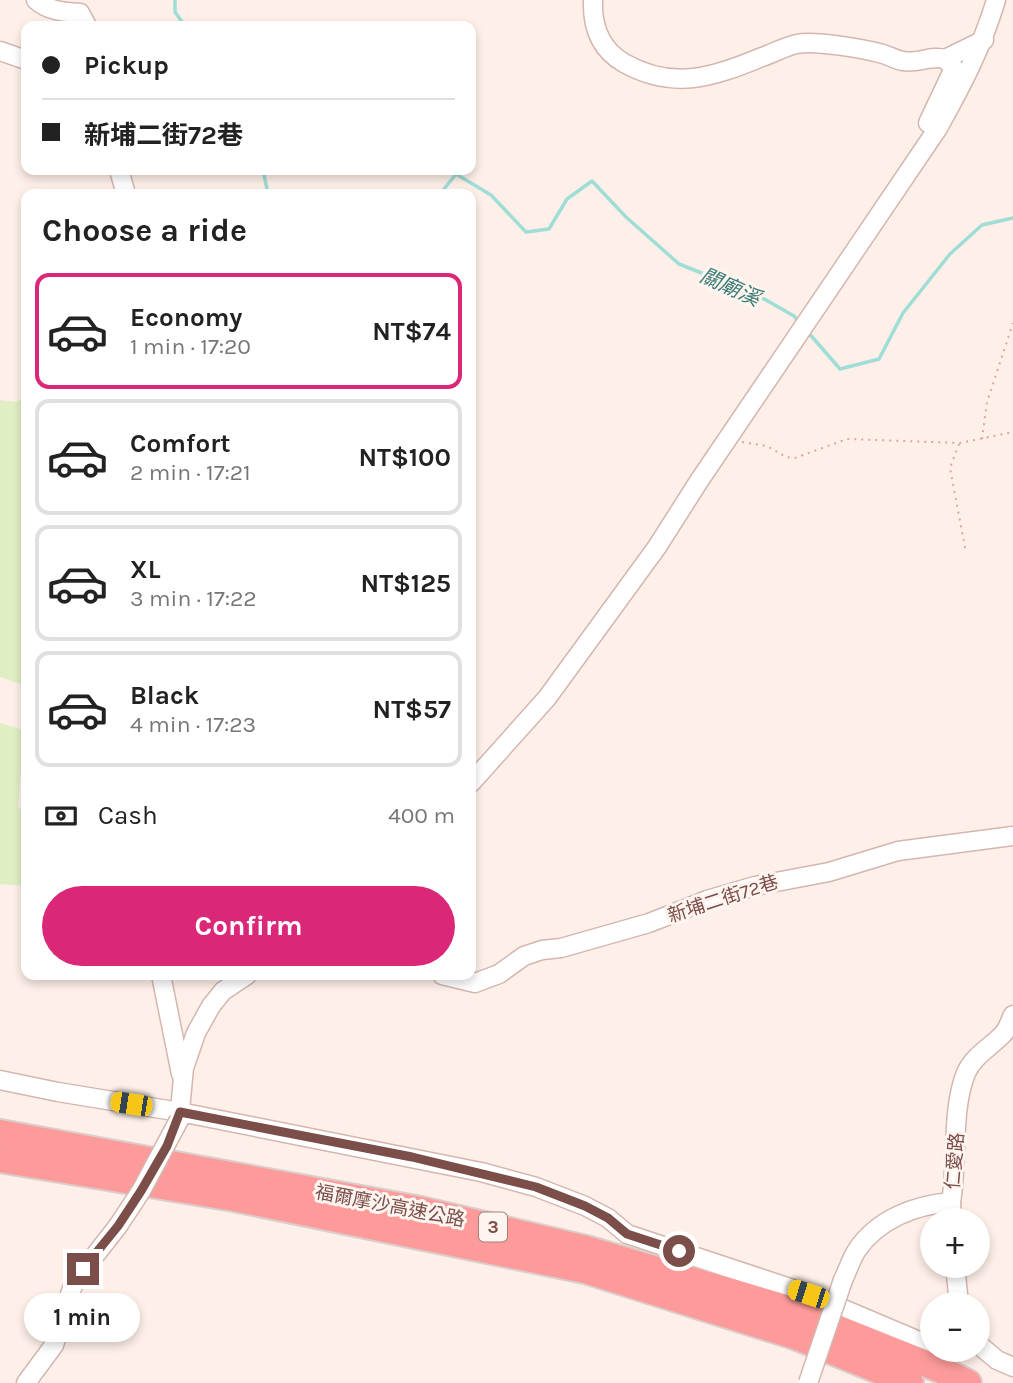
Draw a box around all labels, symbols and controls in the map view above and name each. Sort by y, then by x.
text: Pickup [84,50,169,81]
text: 新埔二街72巷 [84,120,243,151]
text: Choose a ride [42,212,247,249]
water label: 關廟溪 [696,263,766,312]
icon: car [46,300,109,363]
text: Economy [130,302,242,333]
text: NT$74 [372,316,451,347]
text: 1 min · 17:20 [130,333,251,360]
icon: car [46,426,109,489]
text: Comfort [130,428,231,459]
text: NT$100 [358,442,451,473]
text: 2 min · 17:21 [130,459,251,486]
icon: car [46,552,109,615]
text: XL [130,554,161,585]
text: NT$125 [360,568,451,599]
text: 3 min · 17:22 [130,585,257,612]
icon: car [46,678,109,741]
text: Black [130,680,199,711]
text: NT$57 [373,694,451,725]
text: 4 min · 17:23 [130,711,256,738]
icon: cash [42,797,80,835]
text: Cash [98,800,158,831]
text: 400 m [388,802,455,829]
street label: 新埔二街72巷 [665,871,781,927]
button: Confirm [42,886,455,966]
car [109,1090,154,1118]
street label: 仁愛路 [942,1132,968,1190]
street label: 福爾摩沙高速公路 [313,1181,467,1231]
map controls [920,1208,990,1362]
button: + [920,1208,990,1278]
road number: 3 [479,1212,507,1242]
route start [663,1235,695,1267]
route end [67,1253,99,1285]
car [785,1278,832,1310]
button: − [920,1292,990,1362]
callout: 1 min [25,1294,141,1342]
text: 1 min [53,1304,111,1331]

